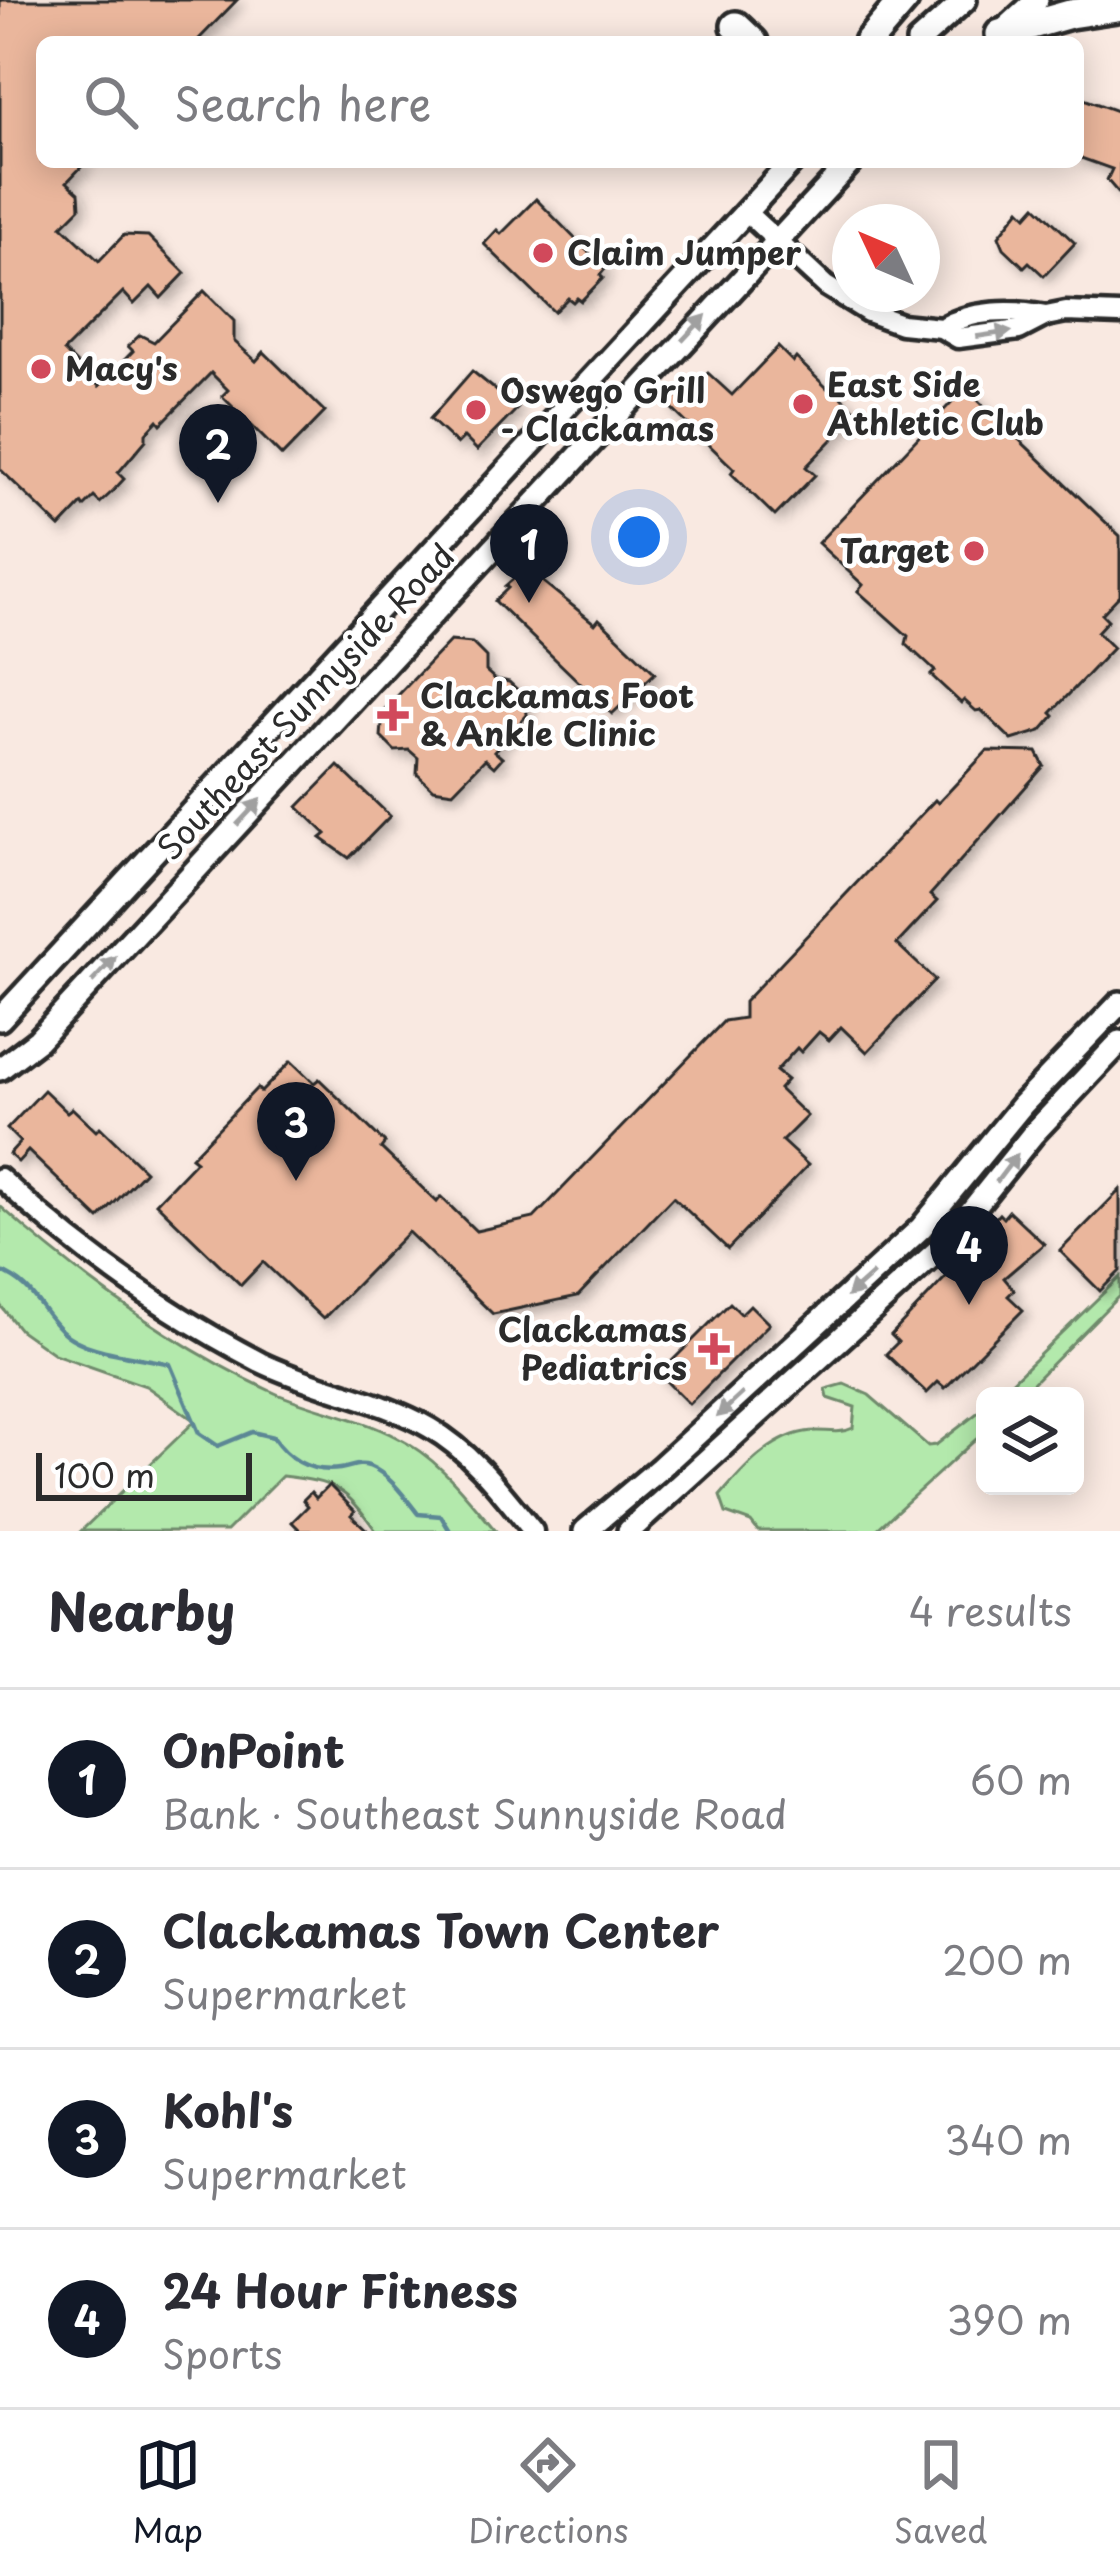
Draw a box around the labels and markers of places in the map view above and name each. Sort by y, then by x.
place label: Claim Jumper [567,226,802,276]
marker: Claim Jumper [530,240,556,266]
place label: Macy's [65,342,178,392]
marker: Macy's [28,356,54,382]
place label: East Side Athletic Club [826,358,1044,446]
place label: Oswego Grill - Clackamas [500,364,714,452]
marker: East Side Athletic Club [790,391,816,417]
marker: Oswego Grill - Clackamas [463,397,489,423]
pin: 2 [179,404,257,503]
pin: 1 [490,504,568,603]
place label: Target [840,524,950,574]
marker: Target [961,538,987,564]
place label: Clackamas Foot & Ankle Clinic [420,669,694,757]
marker: Clackamas Foot & Ankle Clinic [377,699,409,731]
pin: 3 [257,1082,335,1181]
pin: 4 [930,1206,1008,1305]
place label: Clackamas Pediatrics [498,1303,687,1391]
marker: Clackamas Pediatrics [698,1333,730,1365]

